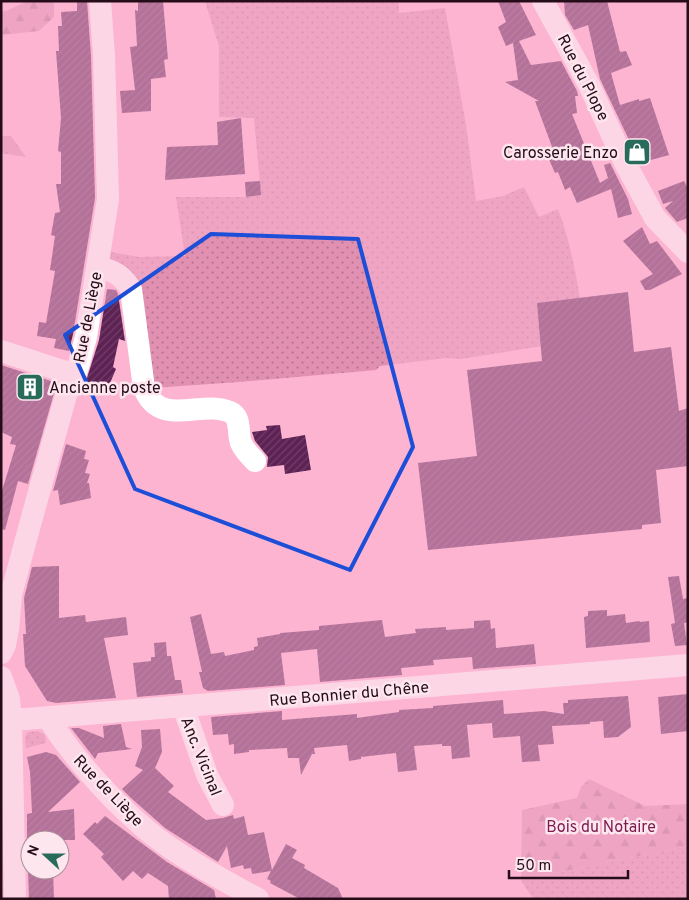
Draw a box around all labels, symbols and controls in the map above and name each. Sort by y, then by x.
street label: Rue du Plope [552,31,613,125]
shop icon: Carosserie Enzo [622,137,652,167]
place label: Carosserie Enzo [503,144,618,164]
street label: Rue de Liège [70,270,108,365]
building icon: Ancienne poste [15,372,45,402]
place label: Ancienne poste [49,379,161,399]
street label: Rue Bonnier du Chêne [269,678,430,712]
street label: Anc. Vicinal [175,714,225,799]
street label: Rue de Liège [68,751,147,832]
park label: Bois du Notaire [546,818,656,838]
north arrow [20,830,70,880]
text: N [25,843,44,859]
scale bar [509,848,628,880]
text: 50 m [516,857,551,876]

